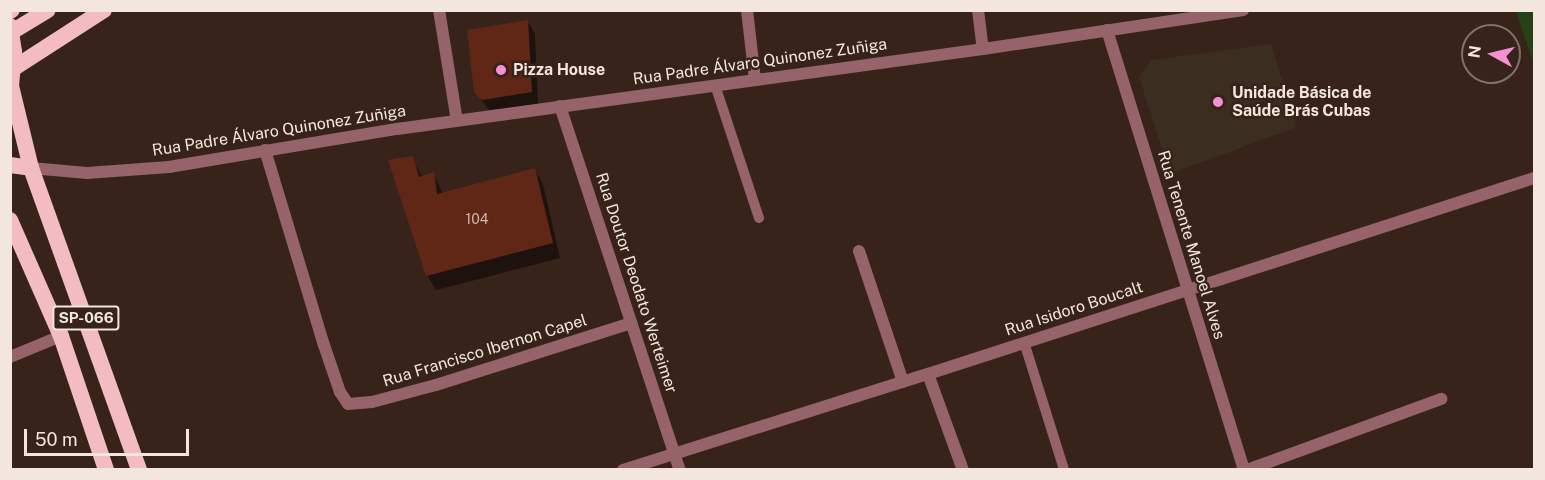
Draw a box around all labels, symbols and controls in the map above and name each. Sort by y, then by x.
north arrow [1461,24,1521,84]
street label: Rua Padre Álvaro Quinonez Zuñiga [632,35,888,89]
text: N [1464,44,1485,59]
place label: Pizza House [513,60,605,80]
marker: Pizza House [494,63,508,77]
place label: Unidade Básica de Saúde Brás Cubas [1232,83,1372,121]
marker: Unidade Básica de Saúde Brás Cubas [1209,93,1227,111]
street label: Rua Padre Álvaro Quinonez Zuñiga [151,101,407,161]
street label: Rua Tenente Manoel Alves [1153,148,1229,342]
street label: Rua Doutor Deodato Werteimer [591,170,681,396]
house number: 104 [465,211,489,227]
street label: Rua Isidoro Boucalt [1003,278,1145,340]
road number: SP-066 [52,306,121,330]
street label: Rua Francisco Ibernon Capel [381,311,589,391]
scale bar [27,417,192,455]
text: 50 m [35,429,78,450]

